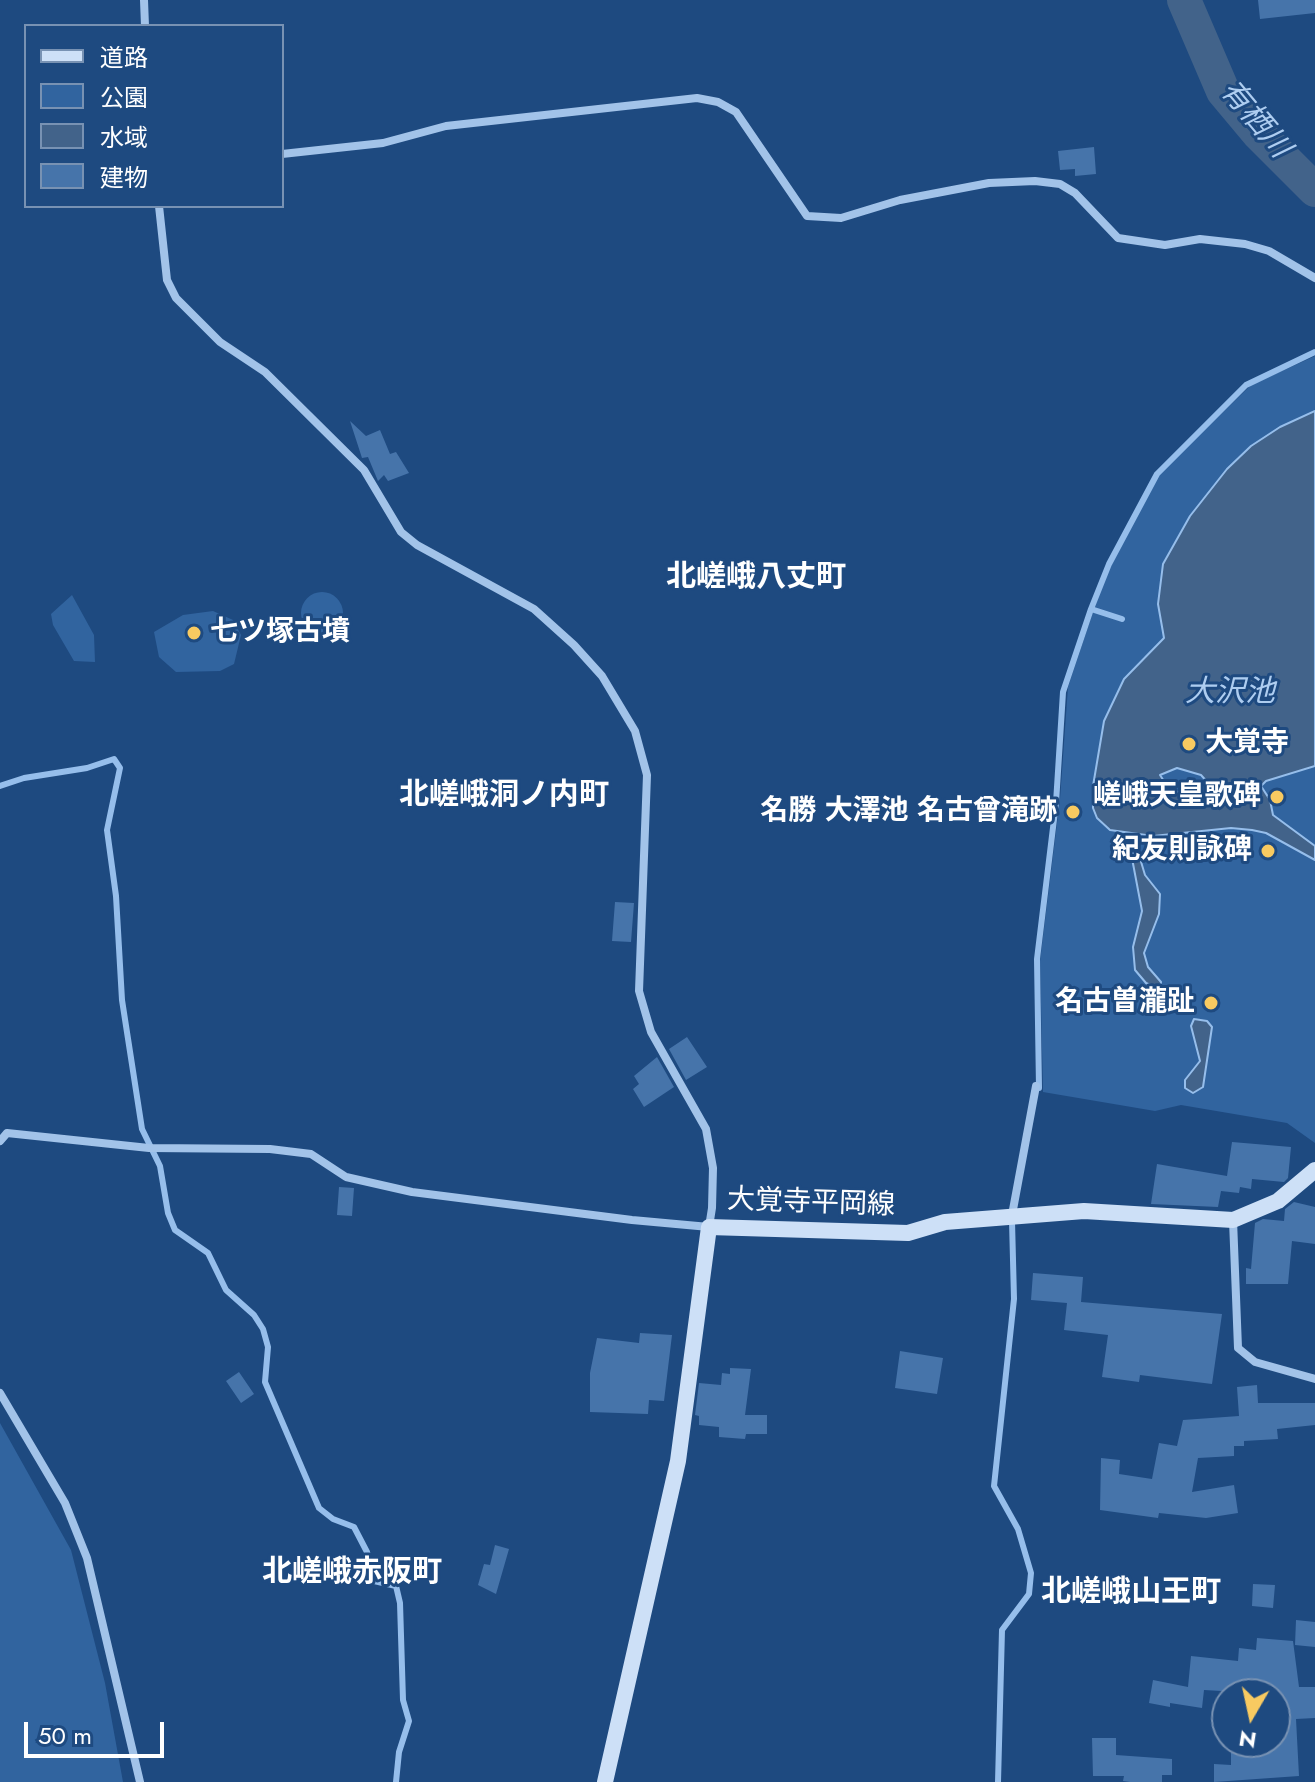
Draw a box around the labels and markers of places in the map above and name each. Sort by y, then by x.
place label: 七ツ塚古墳 [210,616,350,650]
marker: 七ツ塚古墳 [185,624,203,642]
place label: 大覚寺 [1205,727,1289,761]
marker: 大覚寺 [1180,735,1198,753]
place label: 嵯峨天皇歌碑 [1093,780,1261,814]
marker: 嵯峨天皇歌碑 [1268,788,1286,806]
place label: 名勝 大澤池 名古曾滝跡 [760,795,1057,829]
marker: 名勝 大澤池 名古曾滝跡 [1064,803,1082,821]
place label: 紀友則詠碑 [1112,834,1252,868]
marker: 紀友則詠碑 [1259,842,1277,860]
place label: 名古曽瀧趾 [1055,986,1195,1020]
marker: 名古曽瀧趾 [1202,994,1220,1012]

